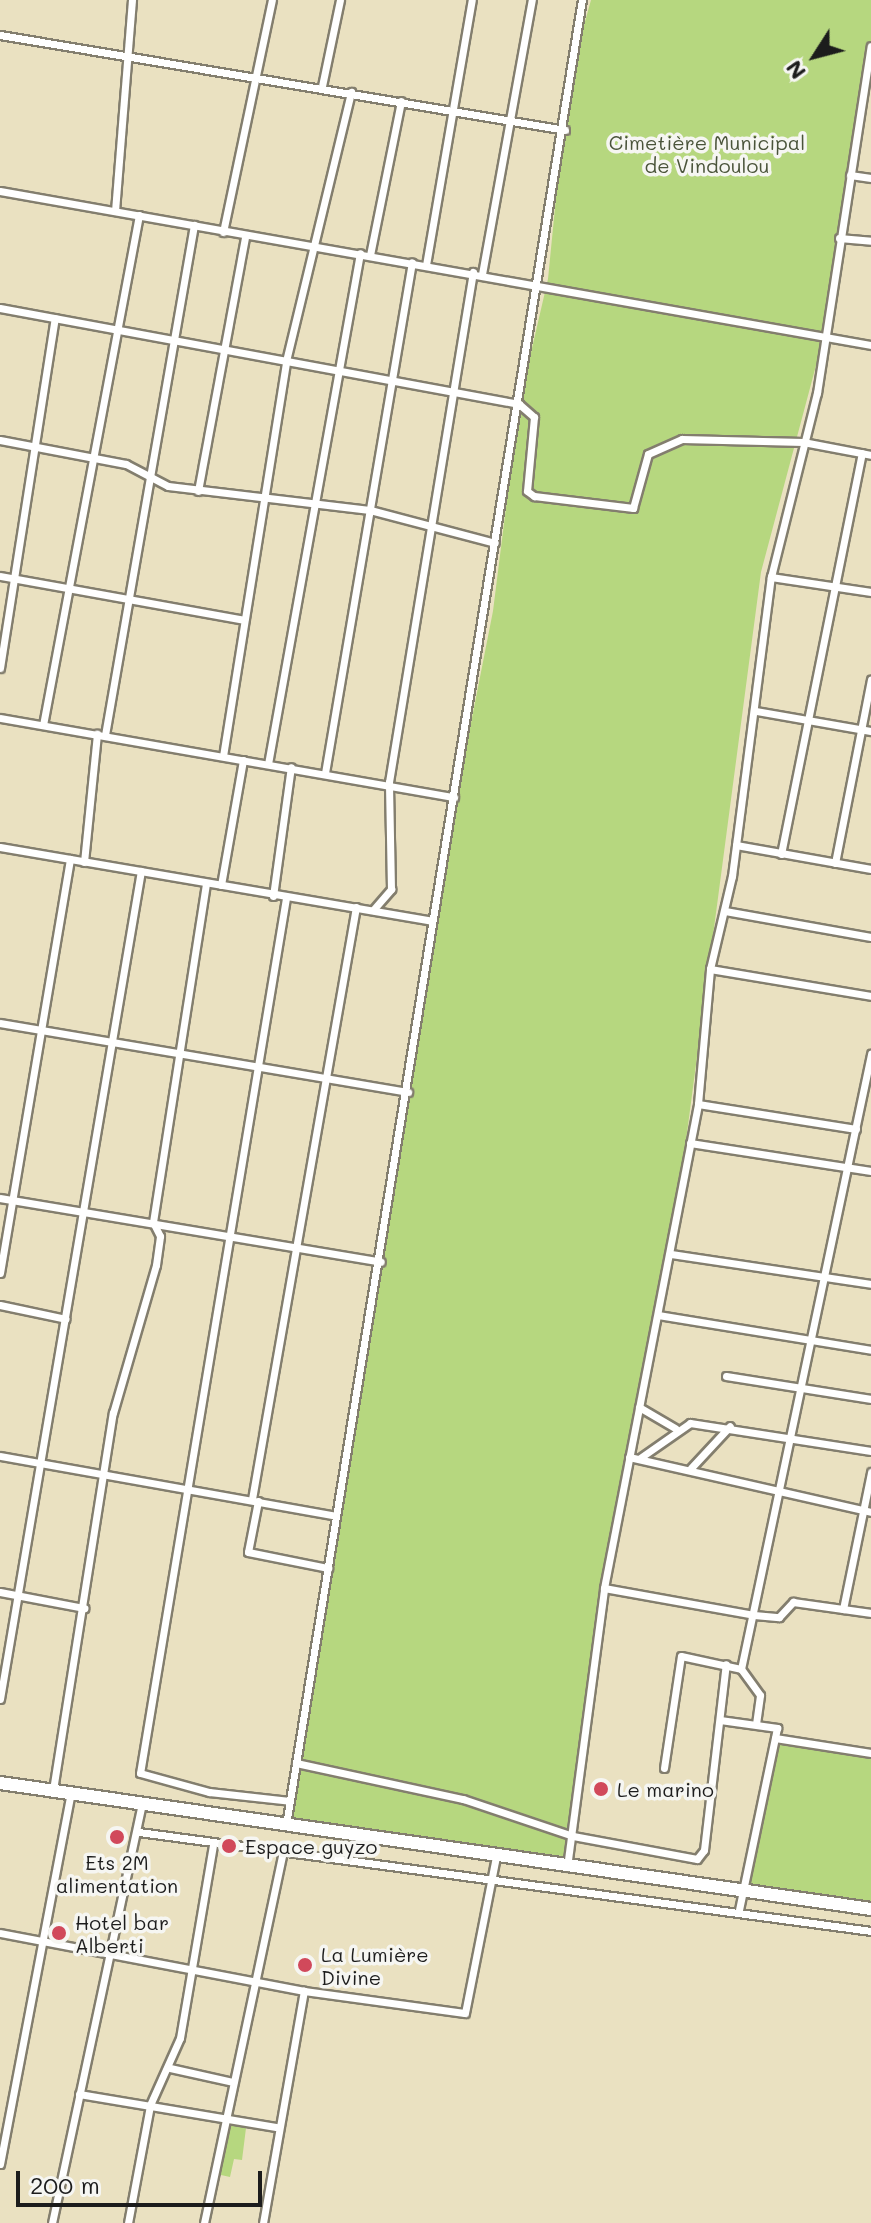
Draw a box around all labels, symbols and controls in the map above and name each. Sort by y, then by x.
north arrow [775,16,855,96]
text: N [779,55,812,86]
park label: Cimetière Municipal de Vindoulou [609,131,805,178]
place label: Le marino [617,1777,714,1801]
marker: Le marino [592,1780,610,1798]
marker: Ets 2M alimentation [108,1828,126,1846]
place label: Espace guyzo [245,1834,377,1858]
marker: Espace guyzo [220,1837,238,1855]
place label: Ets 2M alimentation [56,1850,178,1897]
place label: Hotel bar Alberti [75,1910,169,1957]
marker: Hotel bar Alberti [50,1924,68,1942]
place label: La Lumière Divine [321,1942,429,1989]
marker: La Lumière Divine [296,1956,314,1974]
scale bar [20,2155,266,2205]
text: 200 m [30,2169,100,2200]

